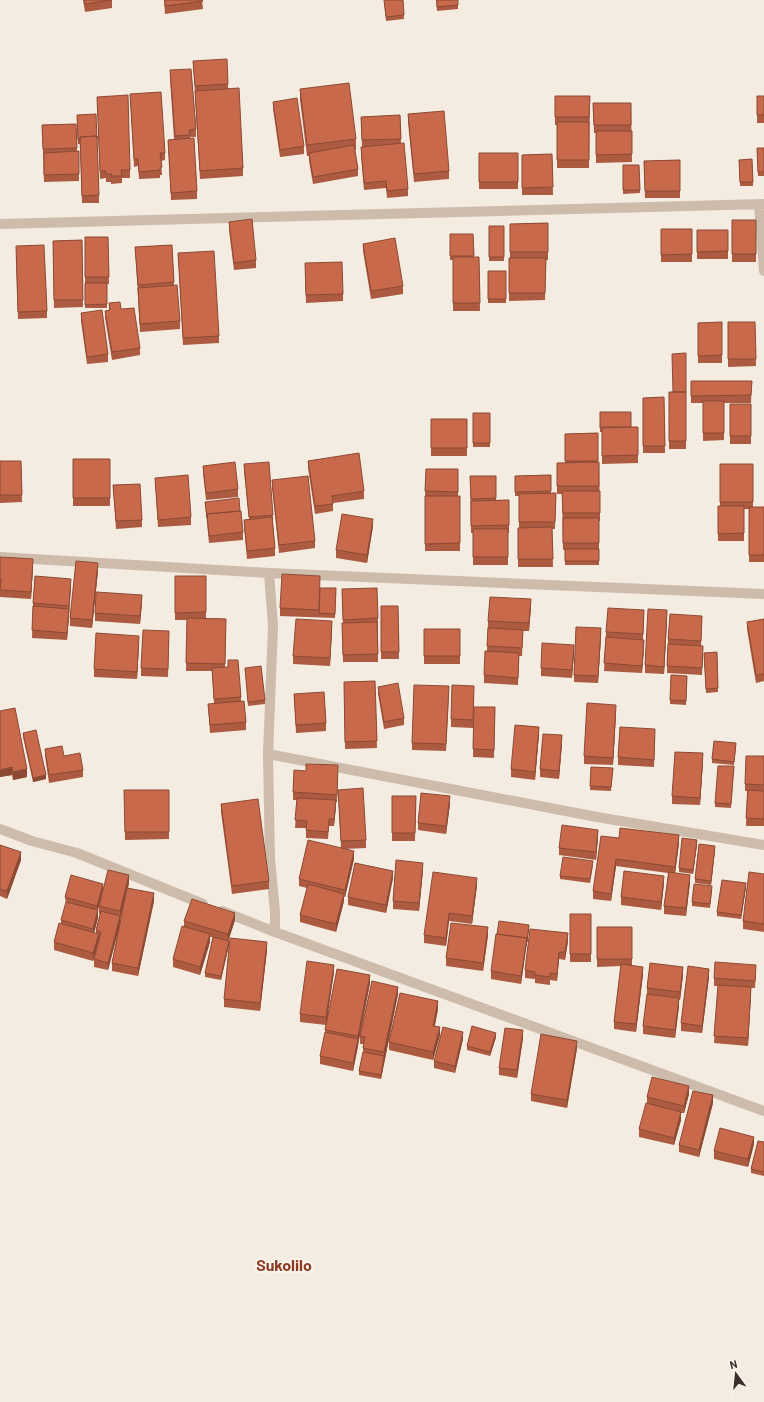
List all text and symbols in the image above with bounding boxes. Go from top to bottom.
district label: Sukolilo [256,1255,312,1274]
north arrow [716,1354,756,1394]
text: N [728,1357,739,1371]

